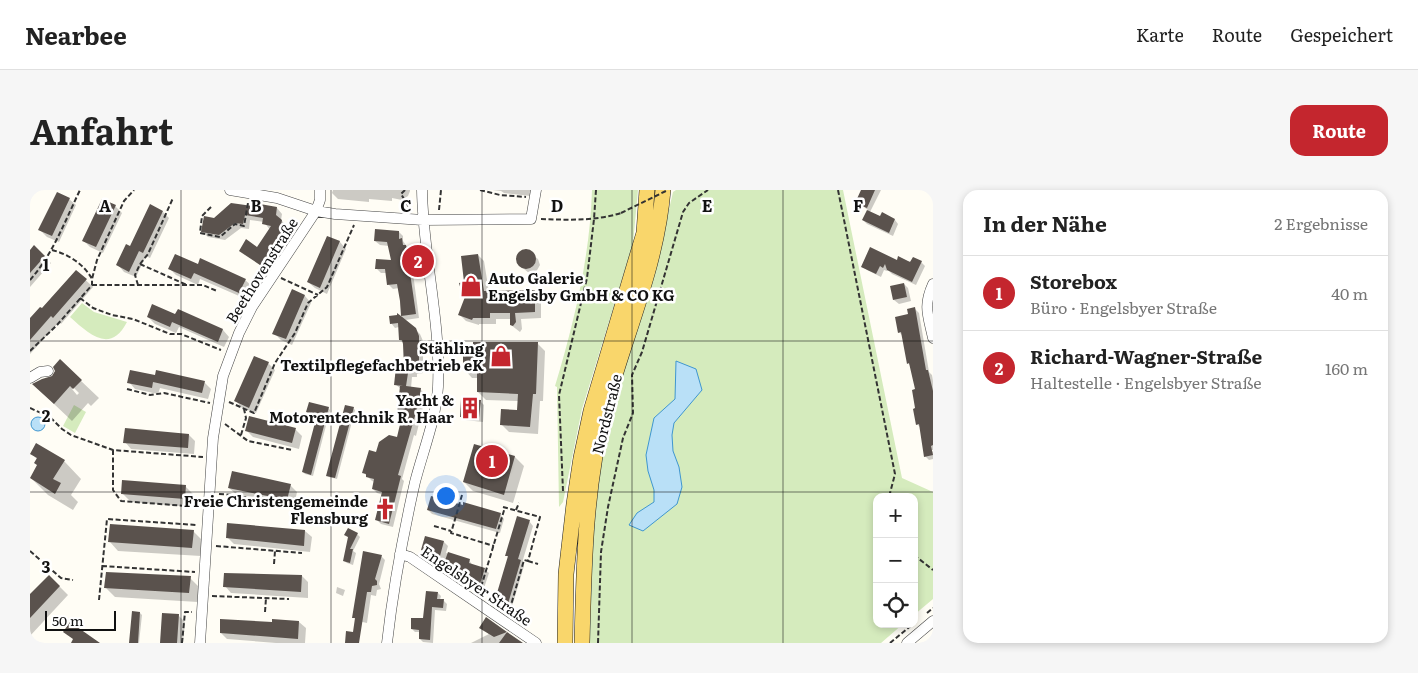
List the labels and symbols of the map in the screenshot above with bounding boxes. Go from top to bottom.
text: A [99,193,111,217]
text: B [250,193,262,217]
text: C [400,193,412,217]
text: D [551,193,563,217]
text: E [702,193,713,217]
text: F [853,193,863,217]
street label: Beethovenstraße [219,212,303,327]
pin: 2 [402,242,434,280]
text: 1 [43,252,50,276]
place label: Auto Galerie Engelsby GmbH & CO KG [488,266,675,306]
shop icon: Auto Galerie Engelsby GmbH & CO KG [458,273,484,299]
place label: Stähling Textilpflegefachbetrieb eK [280,336,485,376]
shop icon: Stähling Textilpflegefachbetrieb eK [488,343,514,369]
street label: Nordstraße [585,371,627,457]
place label: Yacht & Motorentechnik R. Haar [269,388,454,428]
building icon: Yacht & Motorentechnik R. Haar [457,395,483,421]
text: 2 [42,403,51,427]
pin: 1 [476,442,508,480]
your location [433,483,459,509]
place label: Freie Christengemeinde Flensburg [184,489,369,529]
church icon: Freie Christengemeinde Flensburg [372,496,398,522]
street label: Engelsbyer Straße [417,539,537,631]
text: 3 [42,554,51,578]
scale bar [45,608,116,631]

